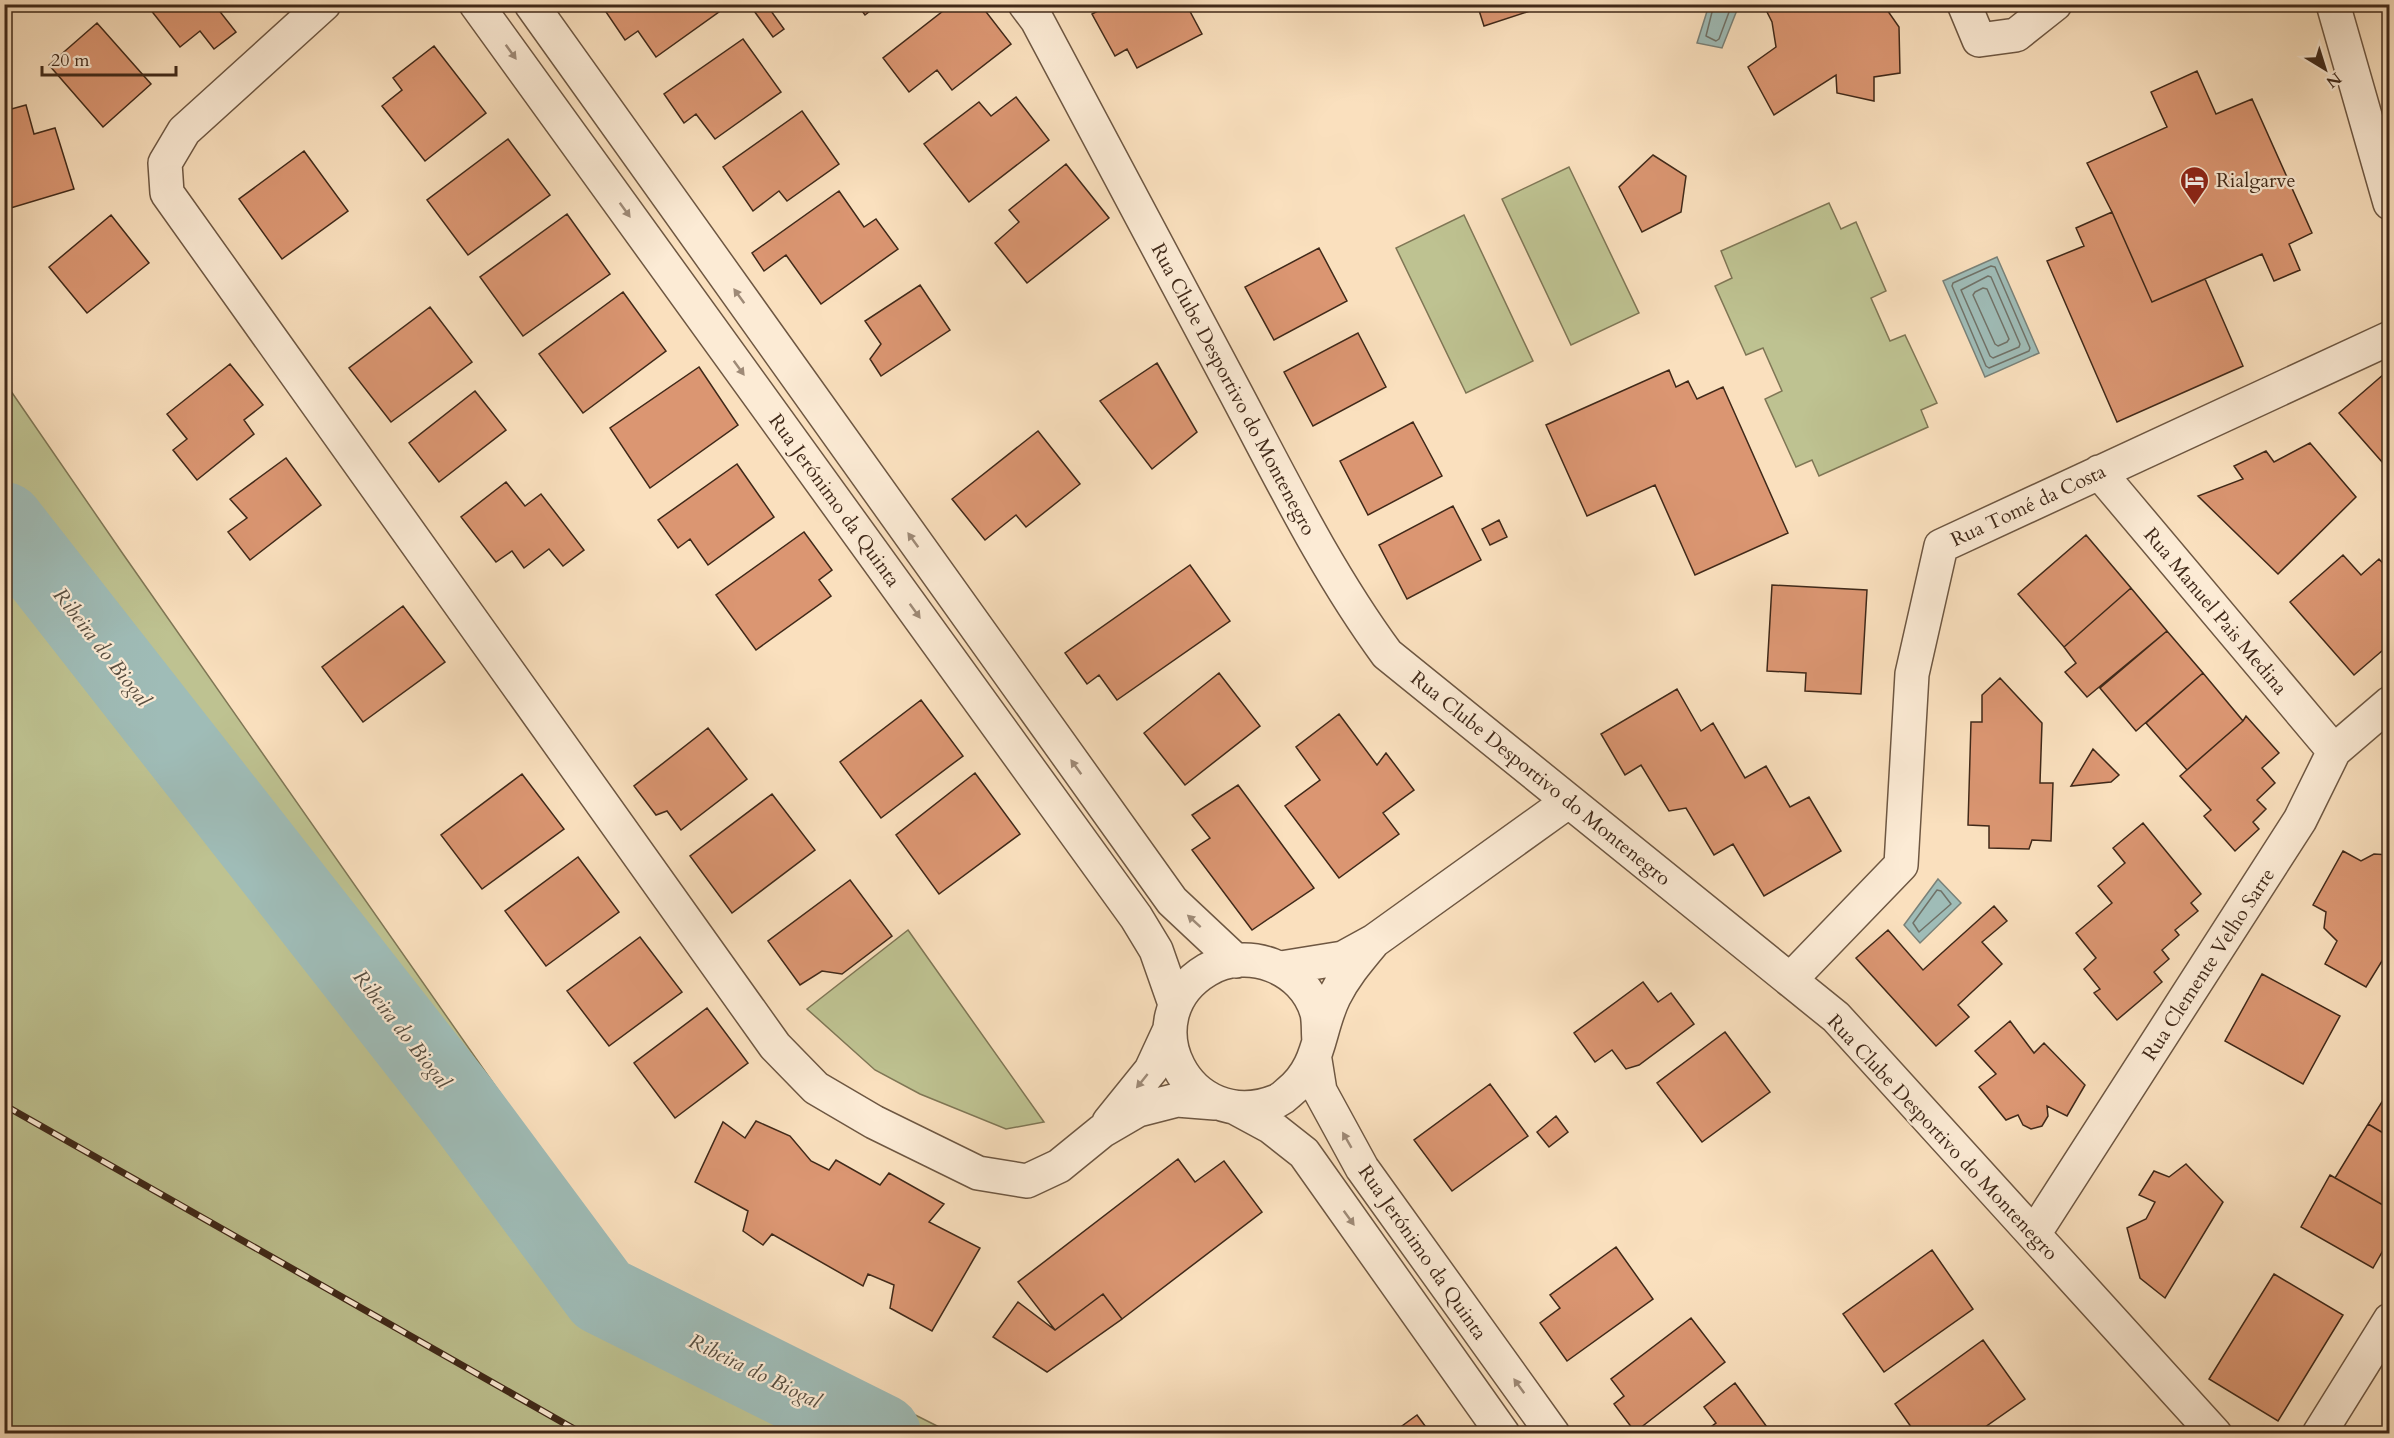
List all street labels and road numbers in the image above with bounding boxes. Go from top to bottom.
street label: Rua Clube Desportivo do Montenegro [1145,238,1322,540]
street label: Rua Jerónimo da Quinta [763,408,907,593]
street label: Rua Tomé da Costa [1946,458,2110,553]
street label: Rua Manuel Pais Medina [2138,522,2294,701]
street label: Rua Clube Desportivo do Montenegro [1405,665,1677,892]
street label: Rua Clemente Velho Sarre [2136,863,2281,1066]
street label: Rua Clube Desportivo do Montenegro [1821,1008,2064,1266]
street label: Rua Jerónimo da Quinta [1352,1159,1493,1345]

